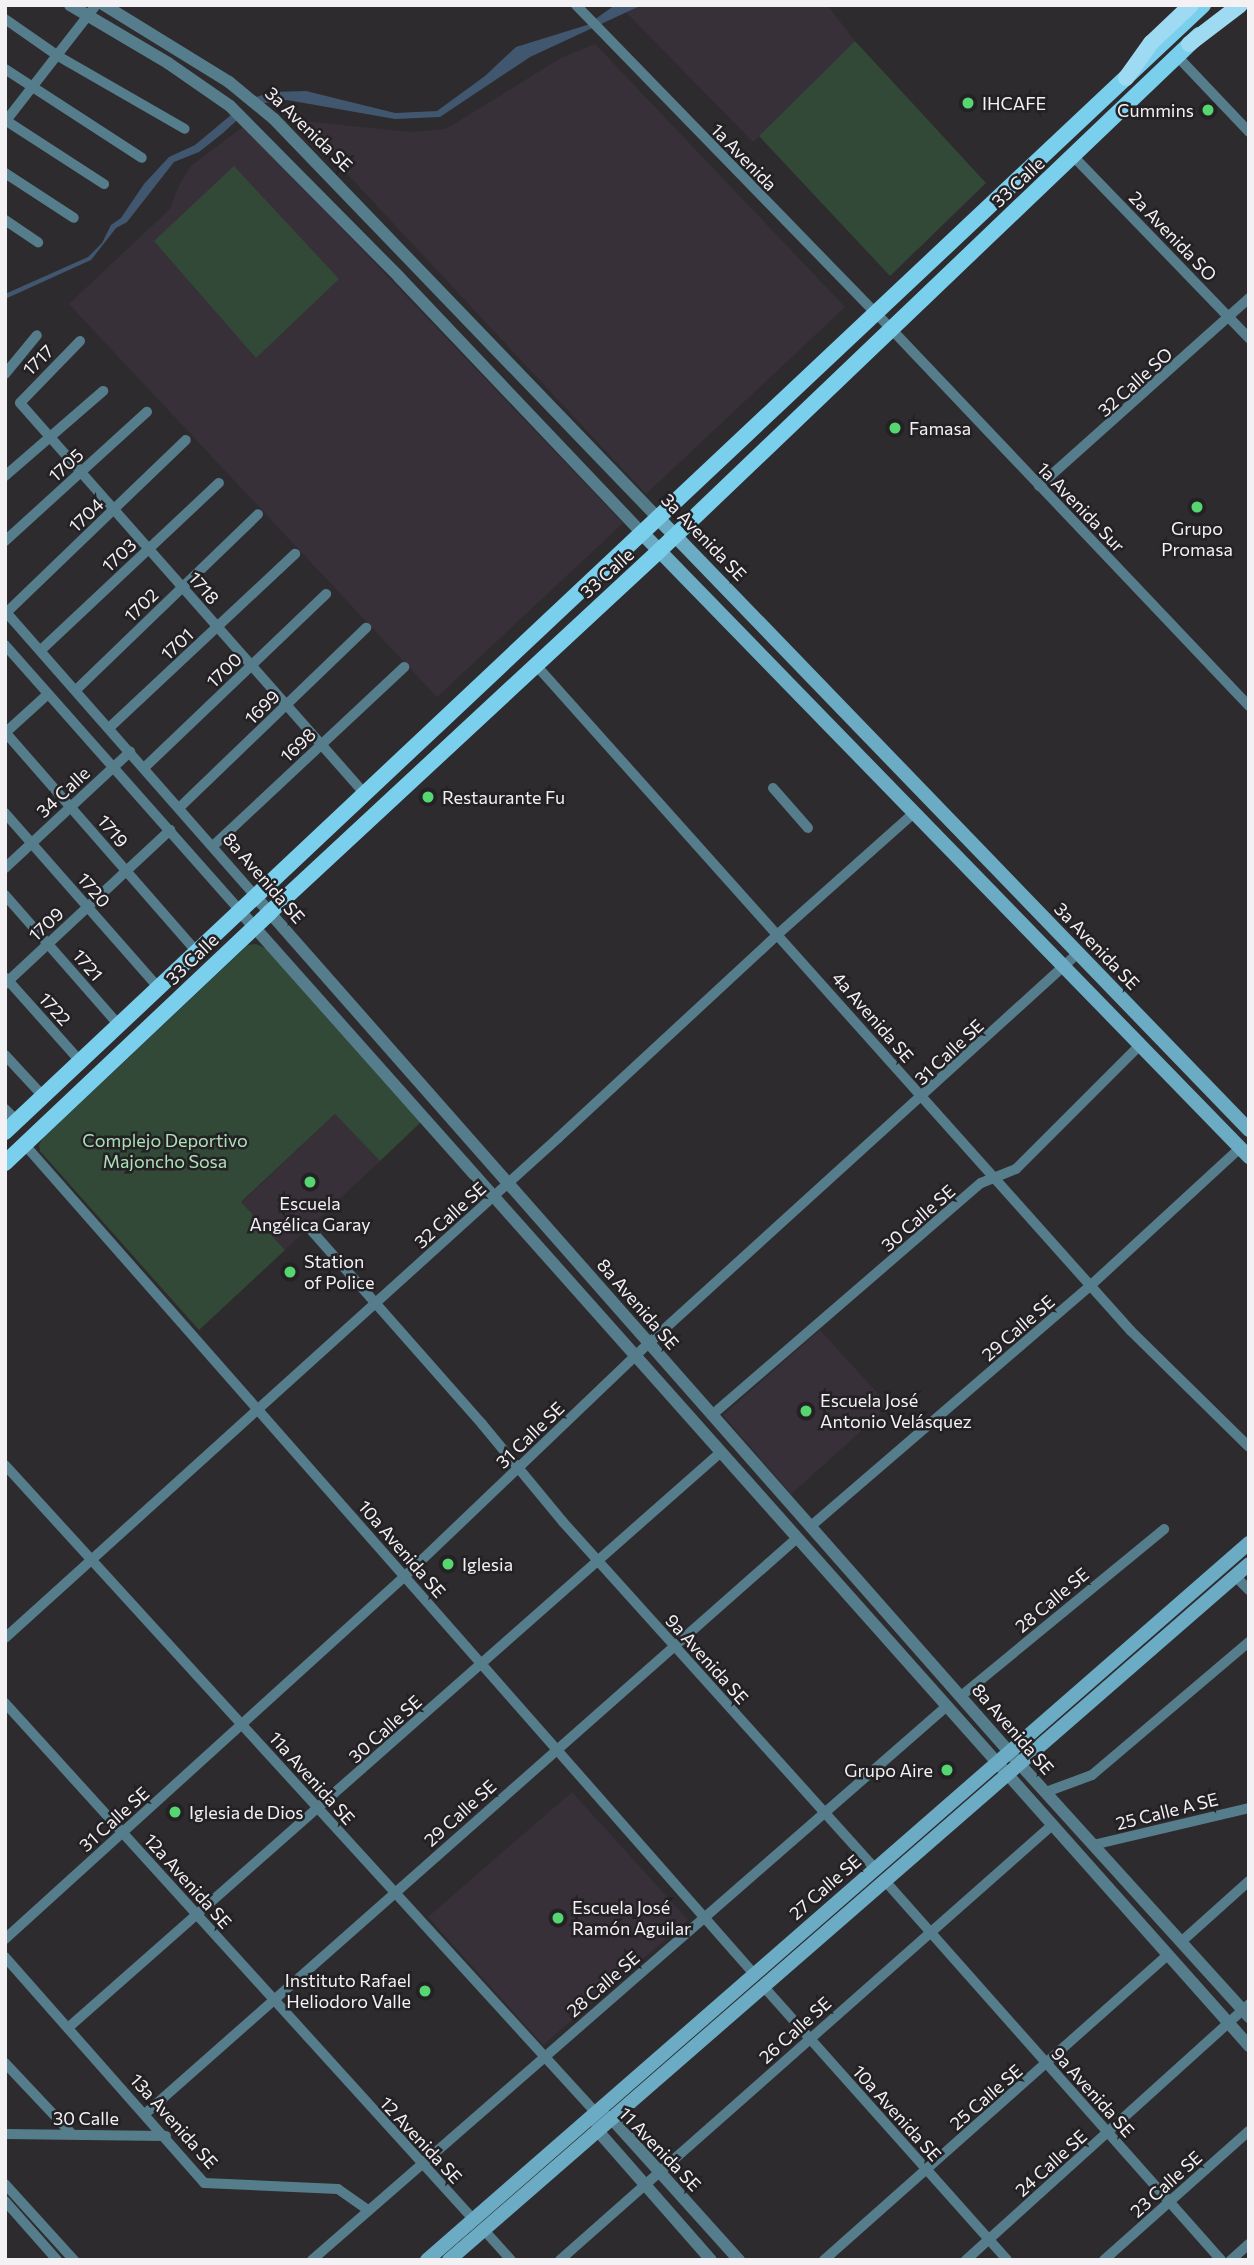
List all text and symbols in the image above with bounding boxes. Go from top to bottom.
street label: 3a Avenida SE [261,82,357,176]
place label: IHCAFE [982,92,1046,114]
marker: IHCAFE [960,95,976,111]
place label: Cummins [1117,99,1194,121]
marker: Cummins [1200,102,1216,118]
street label: 1a Avenida [707,119,781,195]
street label: 33 Calle [987,152,1049,212]
street label: 2a Avenida SO [1125,187,1221,285]
street label: 1717 [18,340,58,380]
street label: 32 Calle SO [1093,343,1177,421]
place label: Famasa [909,417,971,439]
marker: Famasa [887,420,903,436]
street label: 1705 [44,444,88,486]
street label: 1a Avenida Sur [1033,458,1129,556]
street label: 3a Avenida SE [657,489,751,585]
street label: 1704 [64,493,108,537]
marker: Grupo Promasa [1189,499,1205,515]
place label: Grupo Promasa [1161,518,1233,560]
street label: 1703 [97,534,141,576]
street label: 33 Calle [576,543,638,603]
street label: 1718 [184,567,224,609]
street label: 1702 [120,584,162,626]
street label: 1701 [156,624,198,664]
street label: 1700 [202,648,246,692]
street label: 1699 [240,685,284,729]
street label: 1698 [276,723,320,767]
street label: 34 Calle [32,762,94,822]
place label: Restaurante Fu [442,786,565,808]
marker: Restaurante Fu [420,789,436,805]
street label: 1719 [93,810,133,852]
street label: 8a Avenida SE [219,828,309,928]
street label: 1720 [73,868,115,912]
street label: 3a Avenida SE [1050,898,1144,994]
street label: 1709 [24,903,68,945]
street label: 33 Calle [161,929,223,989]
street label: 1721 [68,945,108,985]
street label: 4a Avenida SE [828,967,918,1067]
street label: 1722 [35,988,75,1030]
street label: 31 Calle SE [910,1015,988,1089]
park label: Complejo Deportivo Majoncho Sosa [82,1130,248,1172]
marker: Escuela Angélica Garay [302,1174,318,1190]
street label: 32 Calle SE [410,1177,490,1253]
street label: 30 Calle SE [877,1180,959,1256]
place label: Escuela Angélica Garay [250,1193,370,1236]
place label: Station of Police [304,1251,375,1294]
street label: 8a Avenida SE [593,1254,683,1354]
marker: Station of Police [282,1264,298,1280]
street label: 29 Calle SE [977,1291,1059,1365]
place label: Escuela José Antonio Velásquez [820,1390,972,1432]
street label: 31 Calle SE [491,1397,569,1473]
marker: Escuela José Antonio Velásquez [798,1403,814,1419]
street label: 10a Avenida SE [354,1496,450,1602]
place label: Iglesia [462,1553,513,1575]
marker: Iglesia [440,1556,456,1572]
street label: 28 Calle SE [1011,1563,1093,1637]
street label: 9a Avenida SE [661,1610,753,1708]
street label: 8a Avenida SE [968,1679,1058,1779]
street label: 30 Calle SE [344,1691,426,1767]
street label: 11a Avenida SE [265,1727,359,1829]
place label: Grupo Aire [844,1759,933,1781]
marker: Grupo Aire [939,1762,955,1778]
street label: 29 Calle SE [420,1775,500,1851]
street label: 31 Calle SE [75,1782,153,1856]
street label: 25 Calle A SE [1114,1788,1220,1834]
place label: Iglesia de Dios [189,1801,304,1823]
marker: Iglesia de Dios [167,1804,183,1820]
street label: 12a Avenida SE [140,1829,236,1933]
street label: 27 Calle SE [785,1850,865,1924]
place label: Escuela José Ramón Aguilar [572,1897,691,1940]
marker: Escuela José Ramón Aguilar [550,1910,566,1926]
street label: 28 Calle SE [562,1947,644,2021]
place label: Instituto Rafael Heliodoro Valle [285,1970,411,2012]
marker: Instituto Rafael Heliodoro Valle [417,1983,433,1999]
street label: 26 Calle SE [755,1992,835,2068]
street label: 9a Avenida SE [1047,2043,1139,2141]
street label: 10a Avenida SE [848,2060,946,2166]
street label: 25 Calle SE [945,2060,1027,2134]
street label: 13a Avenida SE [126,2069,222,2173]
street label: 12 Avenida SE [375,2092,467,2188]
street label: 11 Avenida SE [615,2103,705,2195]
street label: 30 Calle [53,2107,119,2129]
street label: 24 Calle SE [1011,2125,1091,2201]
street label: 23 Calle SE [1126,2146,1206,2222]

